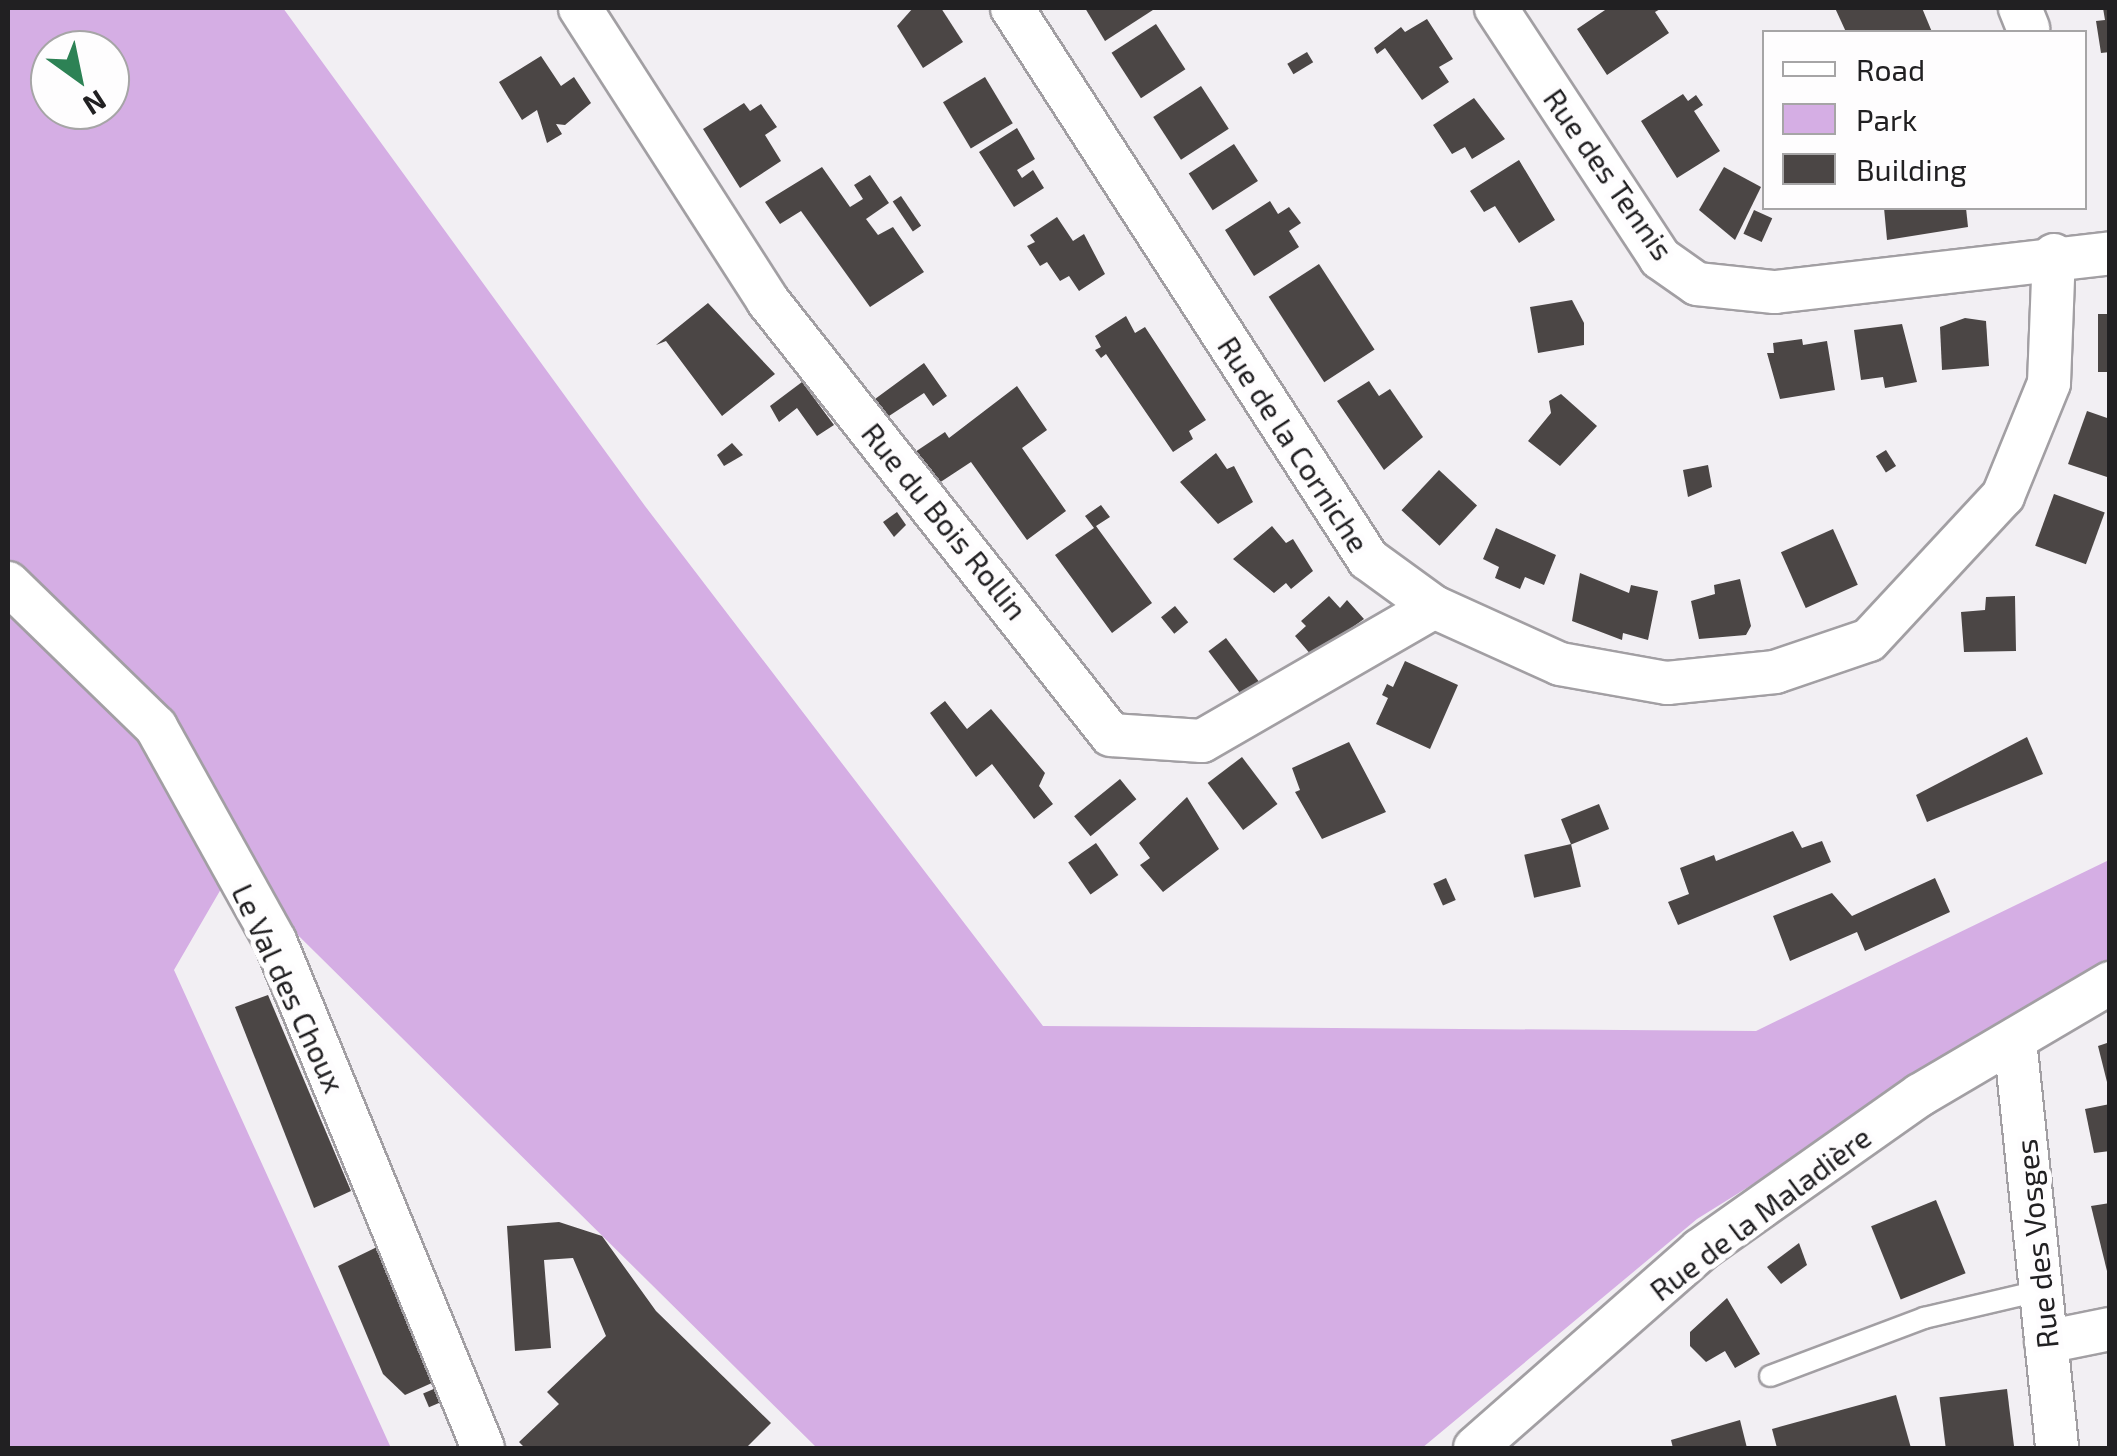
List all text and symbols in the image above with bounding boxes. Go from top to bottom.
north arrow [30,30,130,130]
legend [1762,30,2087,210]
text: Road [1856,51,1925,87]
street label: Rue des Tennis [1536,81,1682,267]
text: N [78,84,113,123]
text: Park [1856,101,1917,137]
text: Building [1856,151,1967,187]
street label: Rue de la Corniche [1211,329,1377,559]
street label: Rue du Bois Rollin [855,415,1035,627]
street label: Le Val des Choux [225,877,353,1099]
street label: Rue de la Maladière [1642,1118,1878,1308]
street label: Rue des Vosges [2007,1137,2065,1351]

